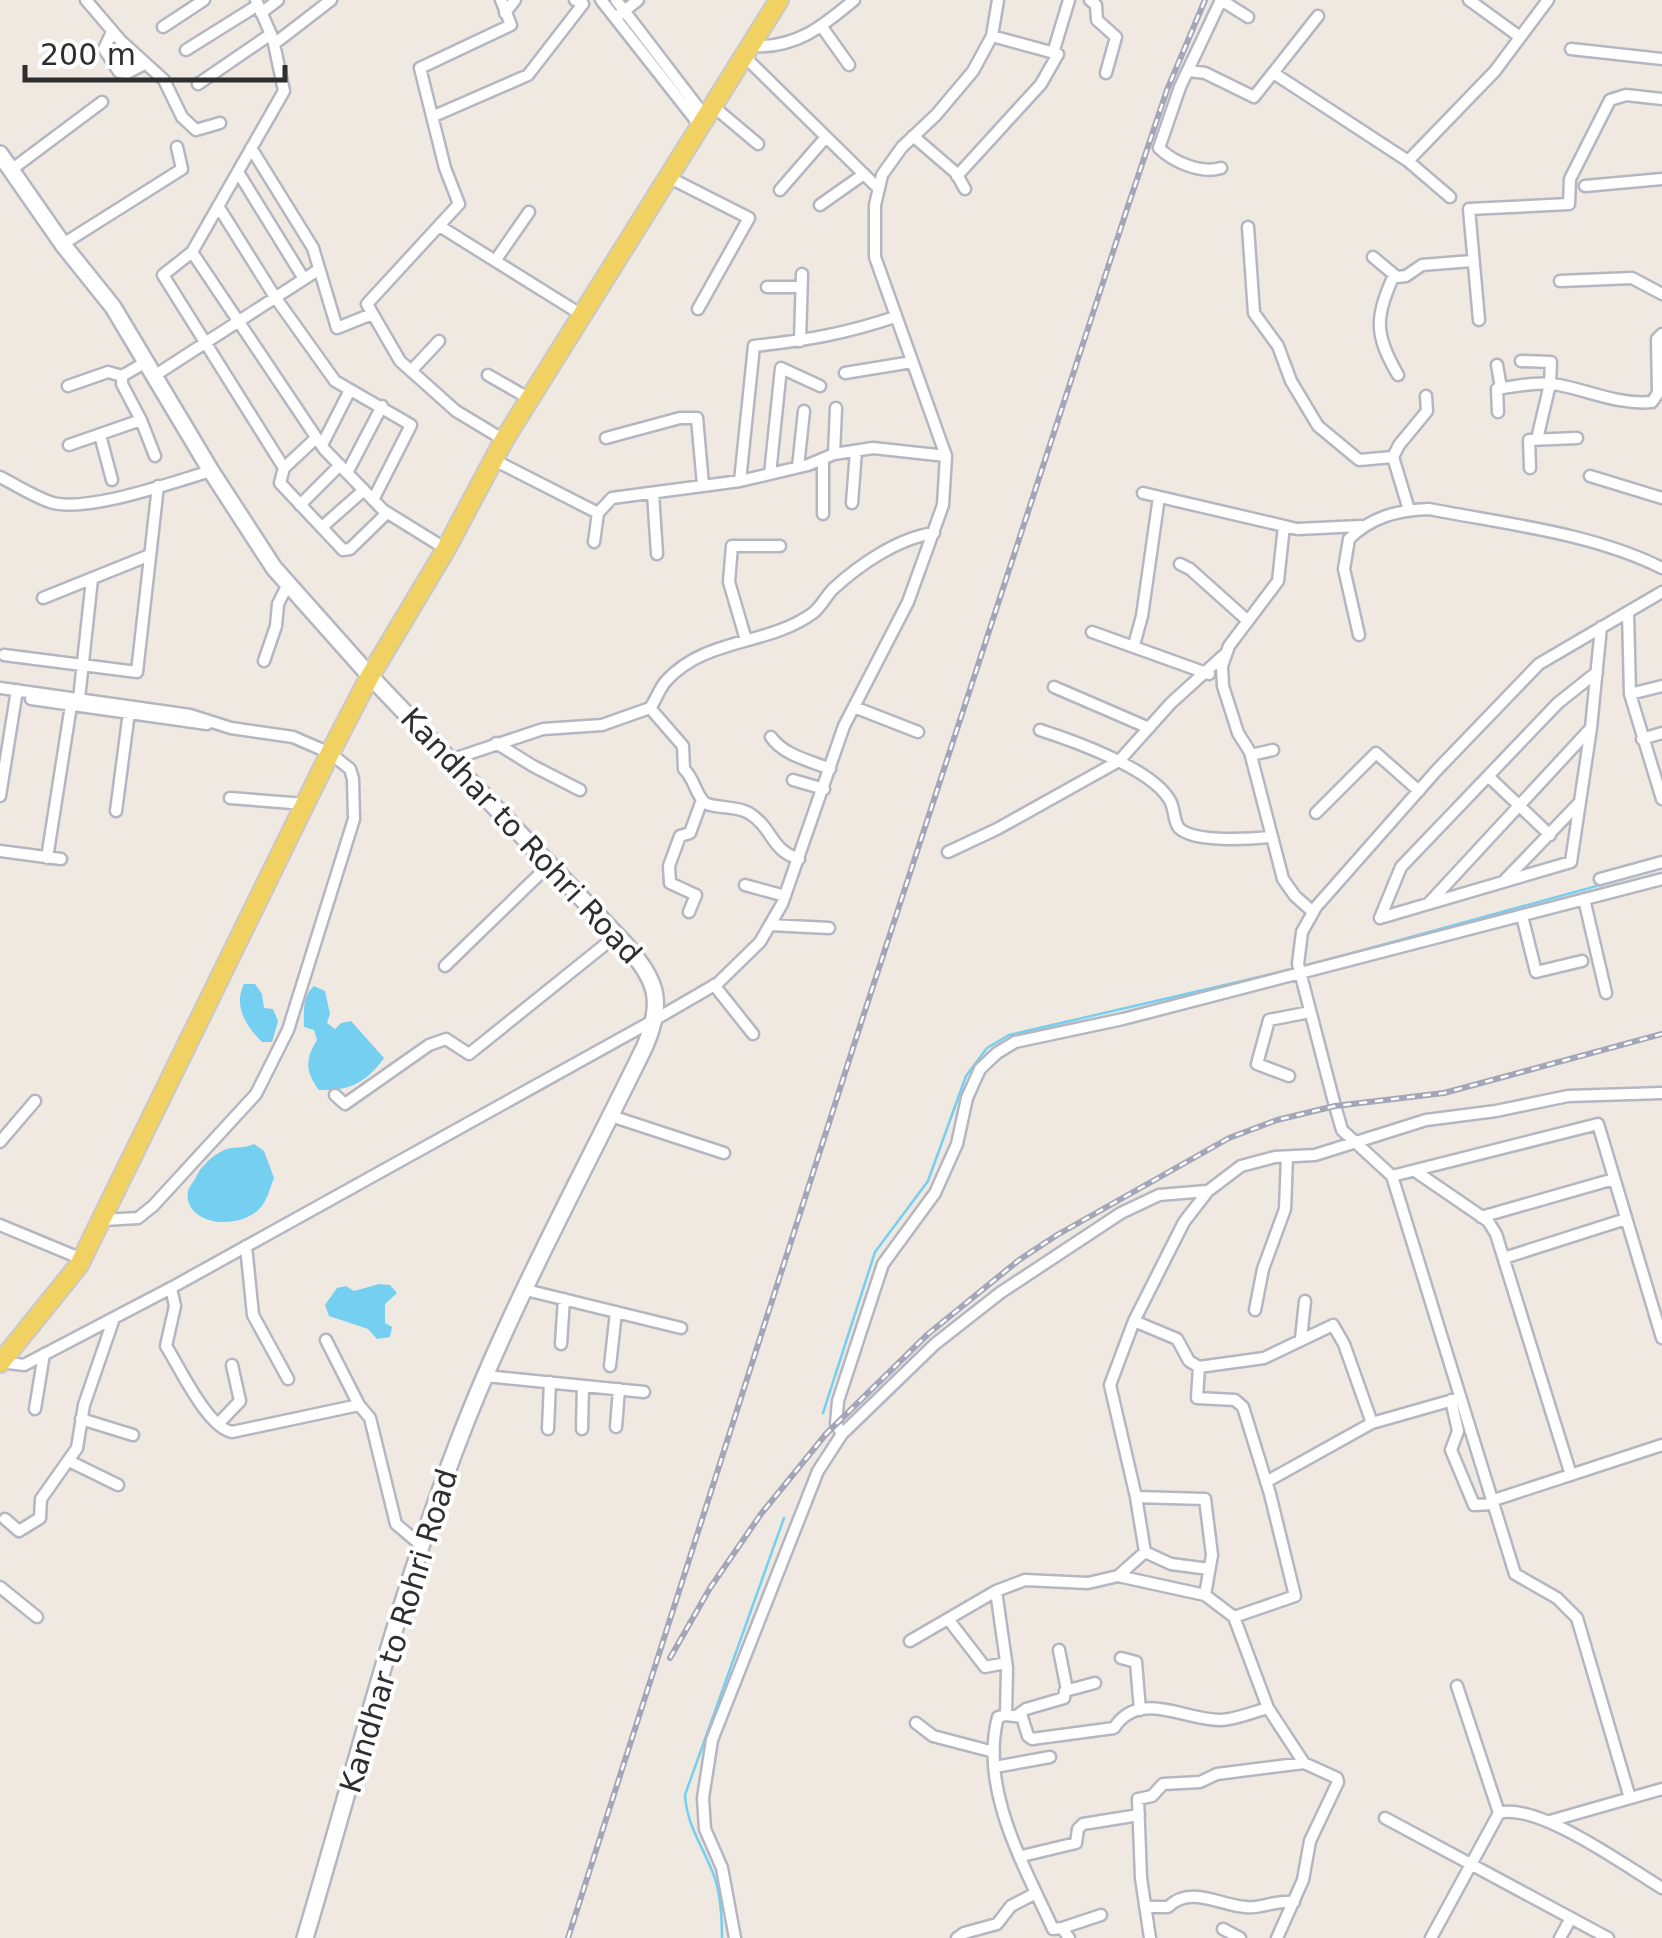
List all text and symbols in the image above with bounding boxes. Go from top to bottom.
scale bar [25,20,285,82]
text: 200 m [40,37,136,72]
street label: Kandhar to Rohri Road [394,701,649,971]
street label: Kandhar to Rohri Road [333,1465,465,1797]

